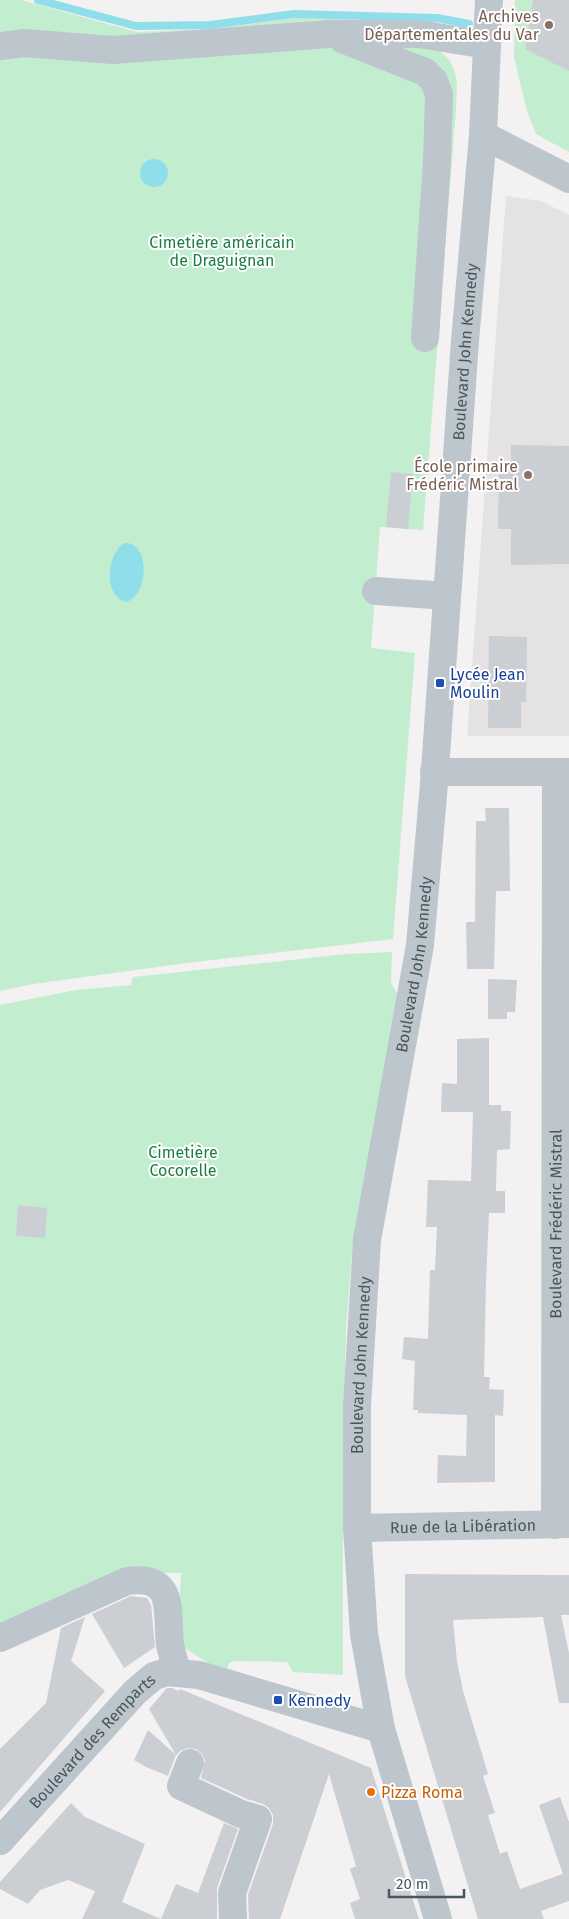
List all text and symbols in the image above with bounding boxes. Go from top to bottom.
place label: Archives Départementales du Var [364,7,540,44]
marker: Archives Départementales du Var [543,19,555,31]
park label: Cimetière américain de Draguignan [149,233,295,270]
street label: Boulevard John Kennedy [449,262,482,441]
place label: École primaire Frédéric Mistral [406,456,518,494]
marker: École primaire Frédéric Mistral [522,469,534,481]
place label: Lycée Jean Moulin [450,665,525,702]
marker: Lycée Jean Moulin [434,677,446,689]
street label: Boulevard John Kennedy [392,876,436,1054]
street label: Boulevard Frédéric Mistral [546,1129,566,1319]
park label: Cimetière Cocorelle [148,1143,218,1180]
street label: Boulevard John Kennedy [348,1276,375,1454]
street label: Rue de la Libération [390,1516,536,1537]
street label: Boulevard des Remparts [25,1670,159,1813]
place label: Kennedy [288,1691,351,1710]
marker: Kennedy [272,1694,284,1706]
place label: Pizza Roma [381,1783,463,1802]
marker: Pizza Roma [365,1786,377,1798]
scale bar [389,1866,464,1898]
text: 20 m [396,1875,429,1893]

